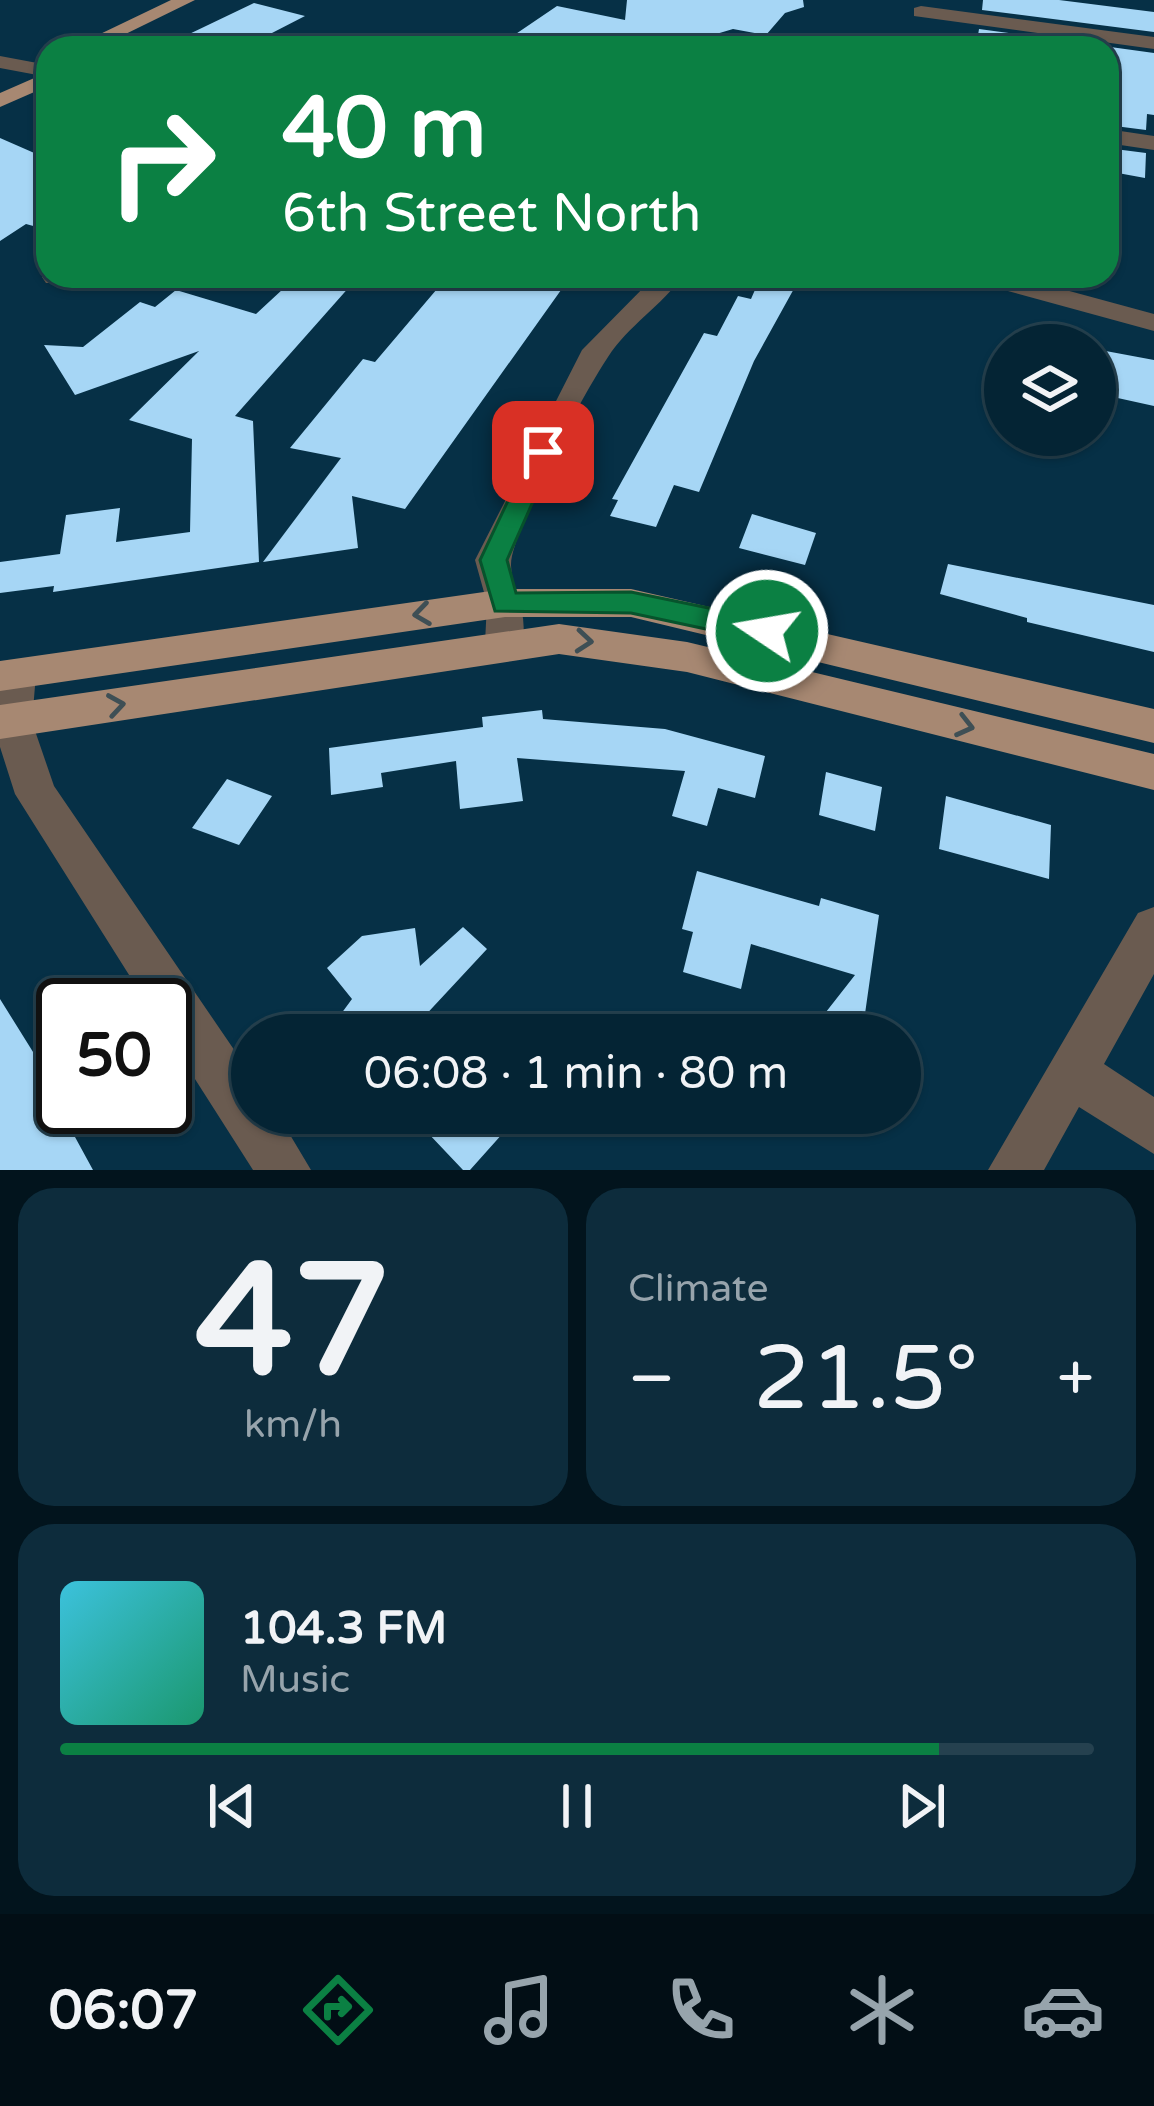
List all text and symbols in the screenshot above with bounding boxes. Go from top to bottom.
text: 40 m [282,79,486,180]
icon: right [84,84,240,240]
text: 6th Street North [282,181,701,246]
map controls [984,324,1116,456]
button: layers [984,324,1116,456]
pin [492,401,594,503]
icon: arrive [510,419,576,485]
position arrow [704,568,830,694]
one-way arrow [412,601,432,627]
one-way arrow [575,628,594,653]
one-way arrow [105,694,125,719]
one-way arrow [954,712,974,737]
speed limit sign: 50 [36,978,192,1134]
text: 06:08 · 1 min · 80 m [364,1047,788,1101]
text: 47 [195,1229,391,1417]
text: Climate [628,1265,768,1312]
text: 21.5° [753,1325,979,1434]
text: − [628,1339,675,1419]
text: + [1057,1339,1094,1419]
text: km/h [244,1401,342,1448]
text: 104.3 FM [240,1602,447,1656]
text: Music [240,1656,350,1703]
icon: previous [199,1773,265,1839]
icon: pause [544,1773,610,1839]
icon: next [889,1773,955,1839]
icon: directions [296,1968,380,2052]
icon: music [477,1968,561,2052]
icon: phone [659,1968,743,2052]
icon: climate [840,1968,924,2052]
icon: car [1021,1968,1105,2052]
text: 06:07 [49,1978,198,2043]

